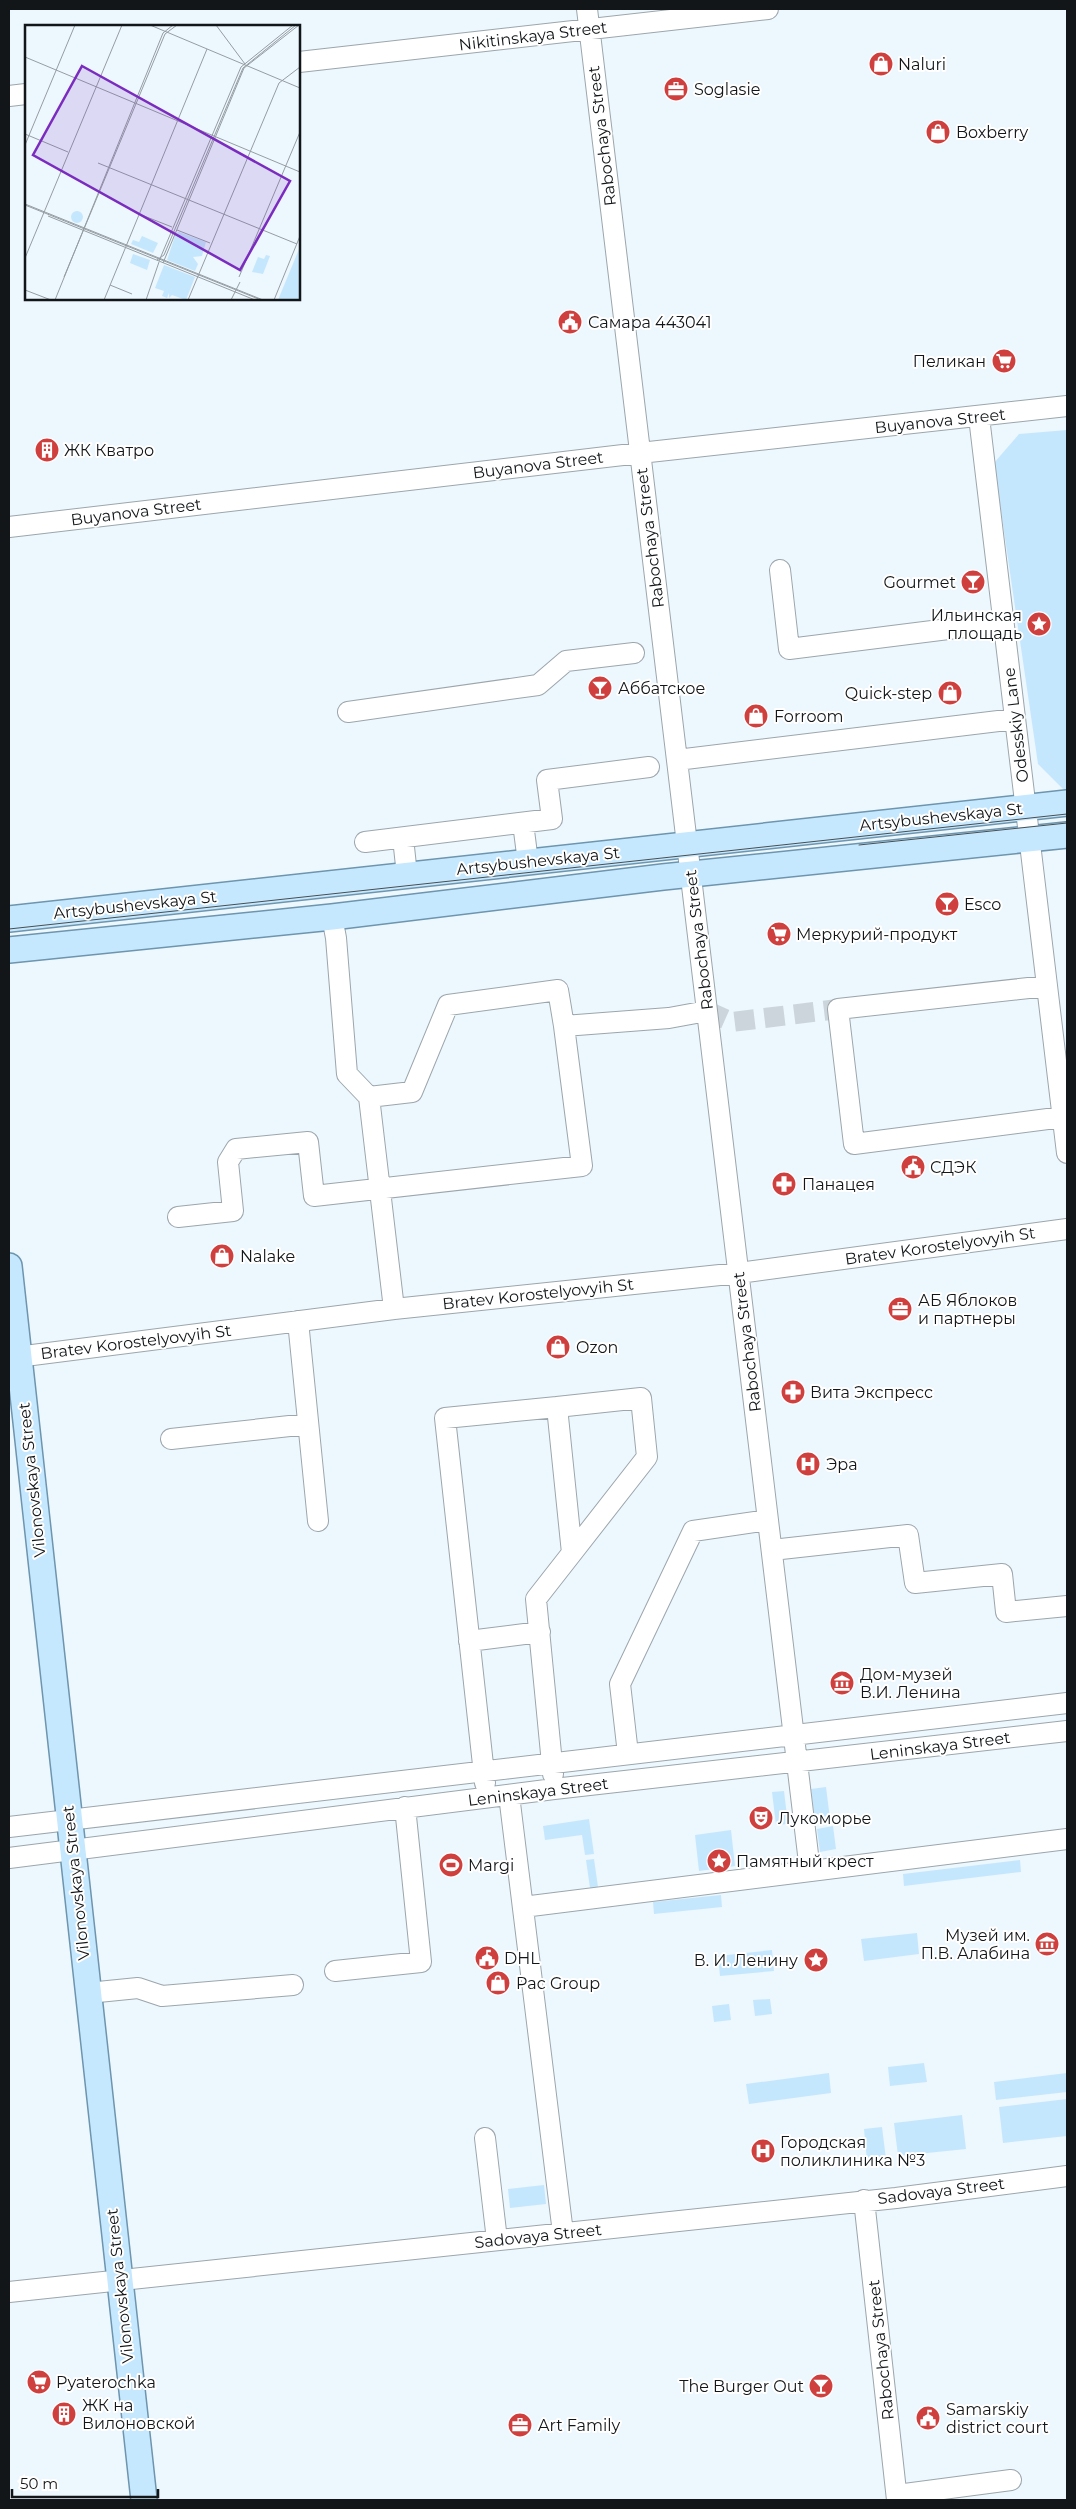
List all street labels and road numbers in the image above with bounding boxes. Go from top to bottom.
street label: Nikitinskaya Street [458,17,609,55]
street label: Rabochaya Street [584,64,620,207]
street label: Buyanova Street [874,405,1007,437]
street label: Buyanova Street [472,447,605,482]
street label: Rabochaya Street [632,466,668,609]
street label: Buyanova Street [70,494,203,529]
street label: Odesskiy Lane [1000,666,1032,784]
street label: Artsybushevskaya St [858,799,1024,835]
street label: Artsybushevskaya St [455,843,621,879]
street label: Rabochaya Street [681,868,717,1011]
street label: Artsybushevskaya St [52,887,218,923]
street label: Bratev Korostelyovyih St [844,1223,1037,1269]
street label: Rabochaya Street [729,1270,765,1413]
street label: Bratev Korostelyovyih St [441,1274,635,1313]
street label: Bratev Korostelyovyih St [39,1321,233,1363]
street label: Vilonovskaya Street [14,1401,50,1558]
street label: Leninskaya Street [869,1728,1012,1764]
street label: Leninskaya Street [467,1774,610,1810]
street label: Vilonovskaya Street [58,1804,94,1961]
street label: Sadovaya Street [876,2174,1006,2208]
street label: Vilonovskaya Street [102,2207,138,2364]
street label: Sadovaya Street [473,2220,603,2252]
street label: Rabochaya Street [864,2278,898,2421]

